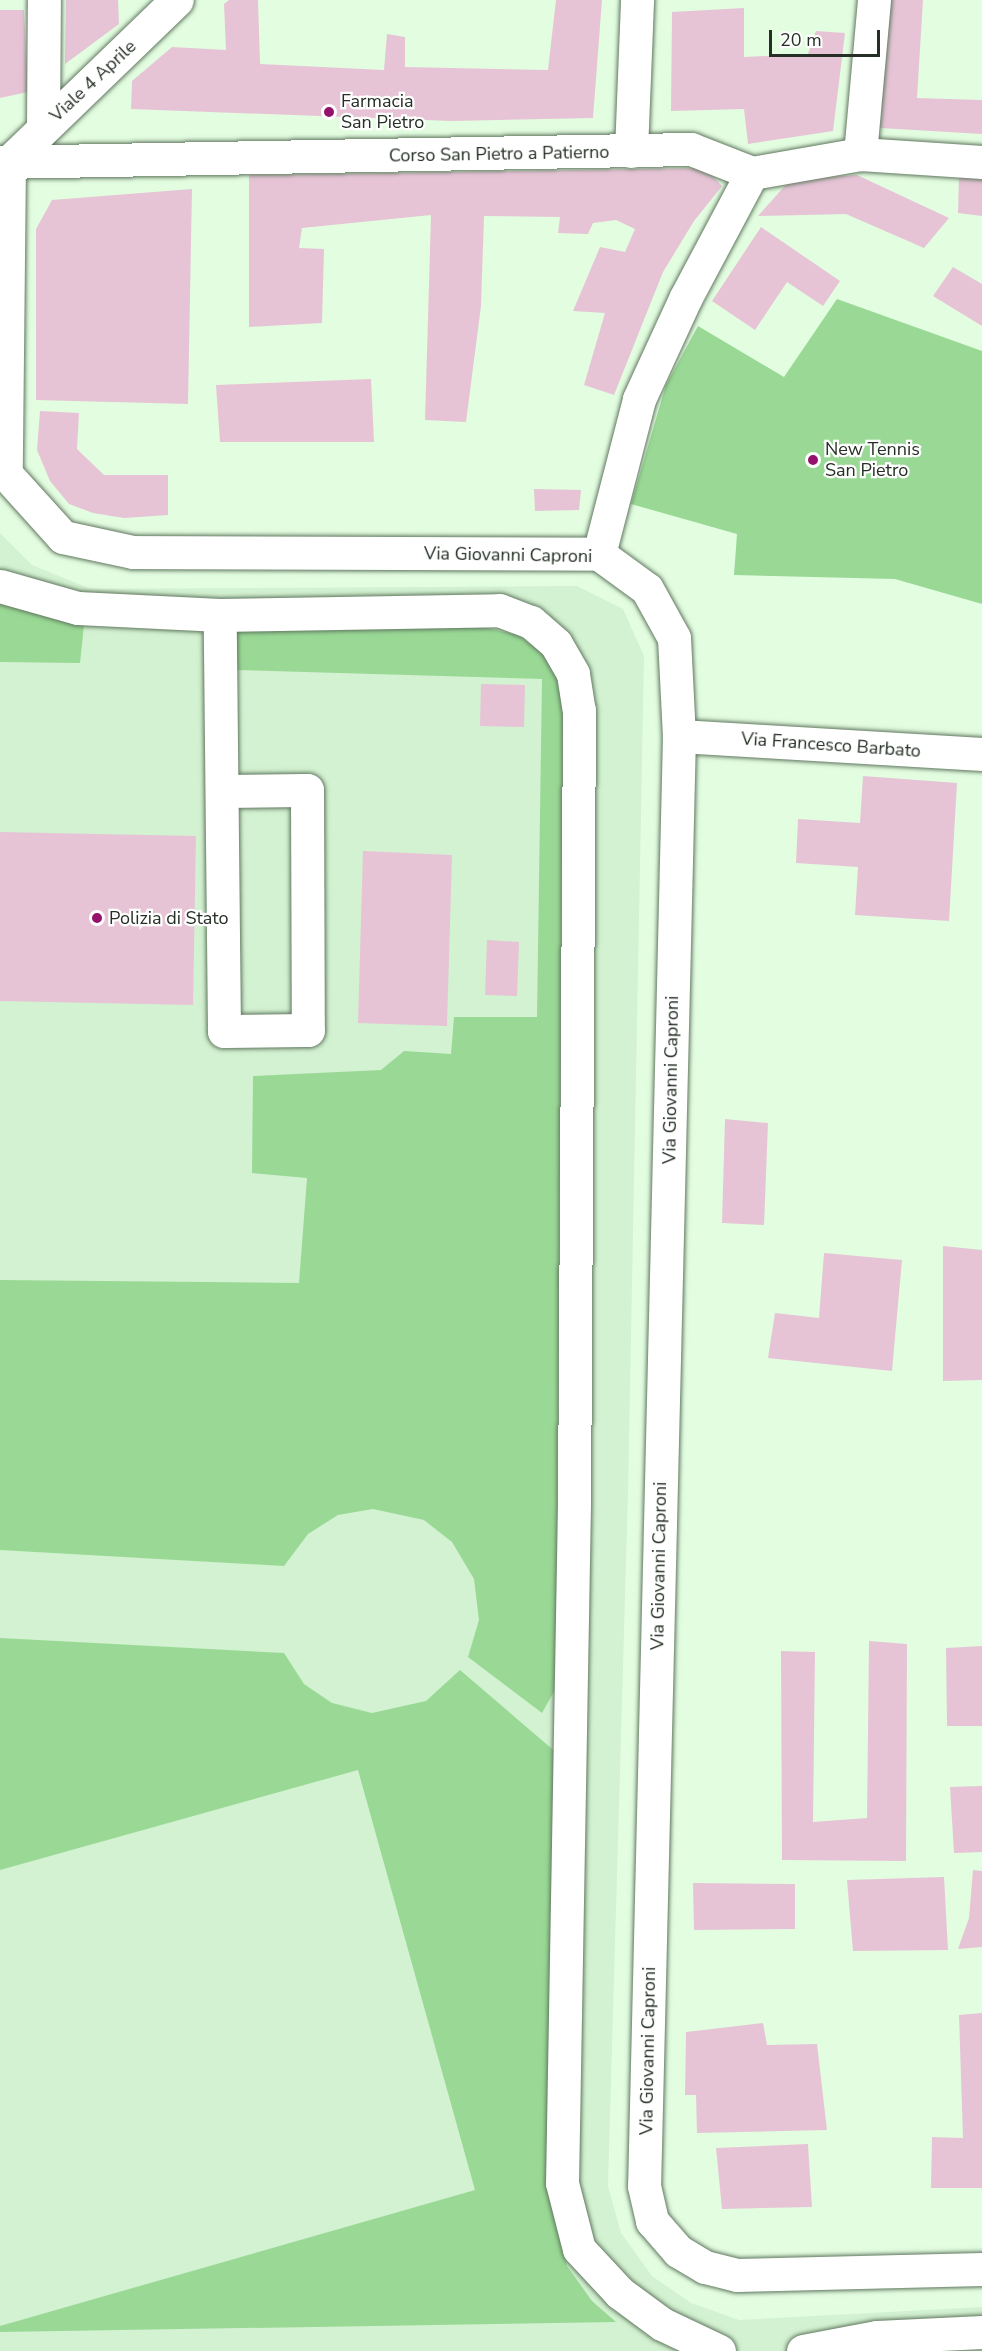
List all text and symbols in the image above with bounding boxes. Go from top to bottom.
scale bar [772,18,883,56]
text: 20 m [780,28,822,52]
street label: Viale 4 Aprile [45,36,141,126]
place label: Farmacia San Pietro [341,91,424,134]
marker: Farmacia San Pietro [322,105,336,119]
street label: Corso San Pietro a Patierno [389,141,609,167]
place label: New Tennis San Pietro [825,439,920,482]
marker: New Tennis San Pietro [806,453,820,467]
street label: Via Giovanni Caproni [424,543,592,567]
street label: Via Francesco Barbato [740,728,922,762]
place label: Polizia di Stato [109,907,229,929]
marker: Polizia di Stato [90,911,104,925]
street label: Via Giovanni Caproni [659,996,683,1164]
street label: Via Giovanni Caproni [647,1482,671,1650]
street label: Via Giovanni Caproni [636,1967,660,2135]

